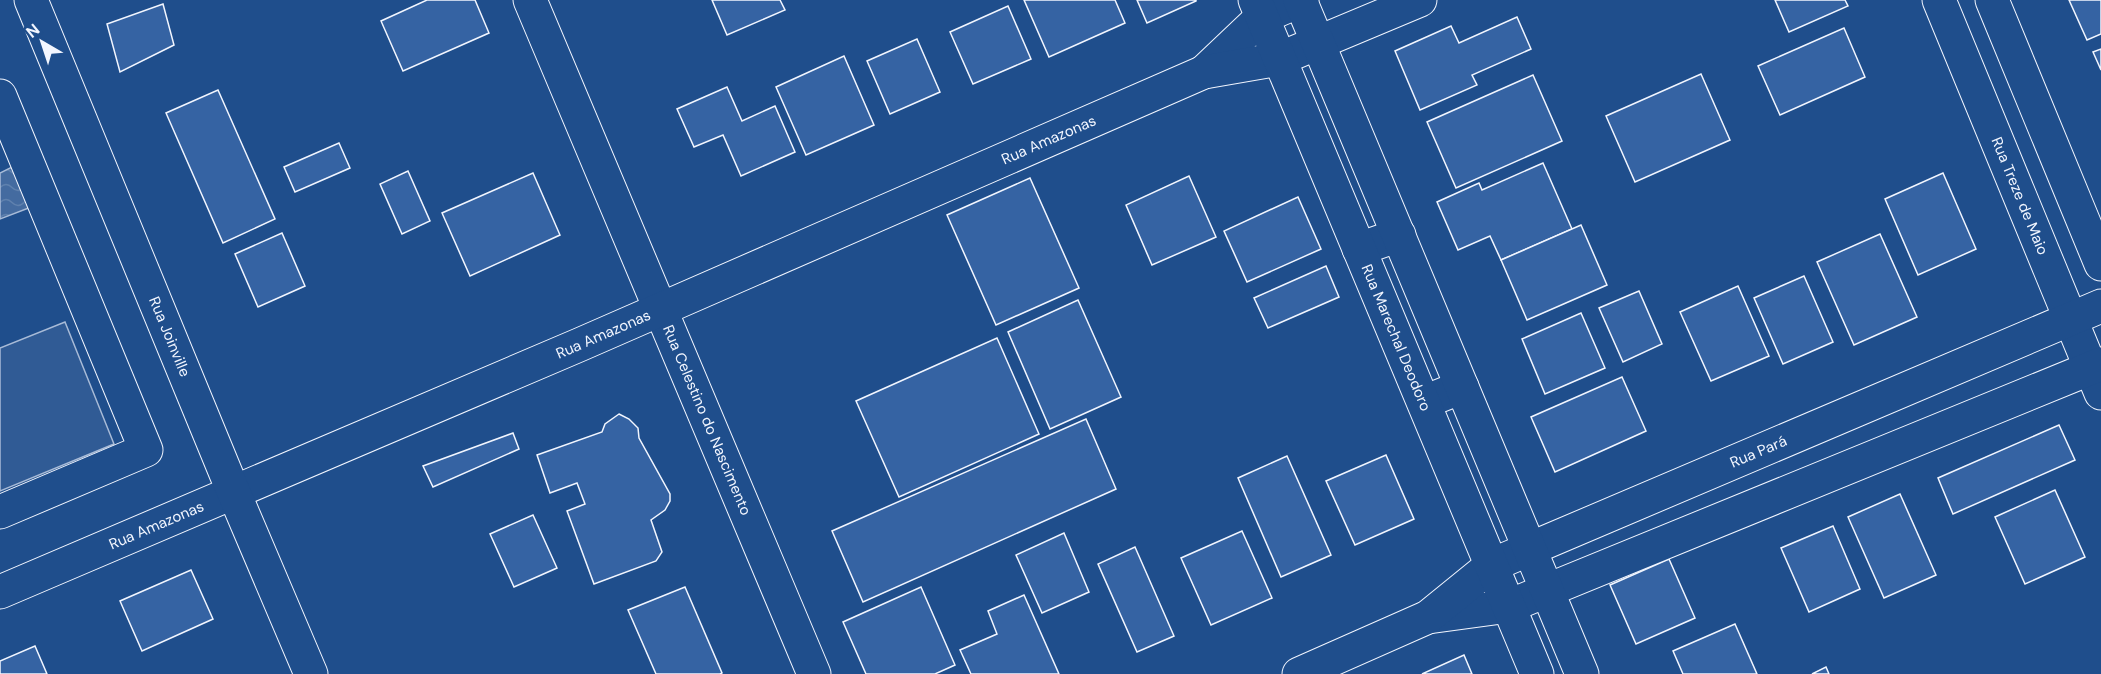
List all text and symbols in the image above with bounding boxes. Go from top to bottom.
north arrow [12,12,72,72]
text: N [22,19,44,43]
street label: Rua Amazonas [998,110,1099,169]
street label: Rua Treze de Maio [1987,134,2053,258]
street label: Rua Marechal Deodoro [1357,261,1436,414]
street label: Rua Joinville [144,293,195,380]
street label: Rua Amazonas [553,305,654,364]
street label: Rua Celestino do Nascimento [658,322,756,519]
street label: Rua Pará [1727,431,1790,473]
street label: Rua Amazonas [106,496,207,554]

